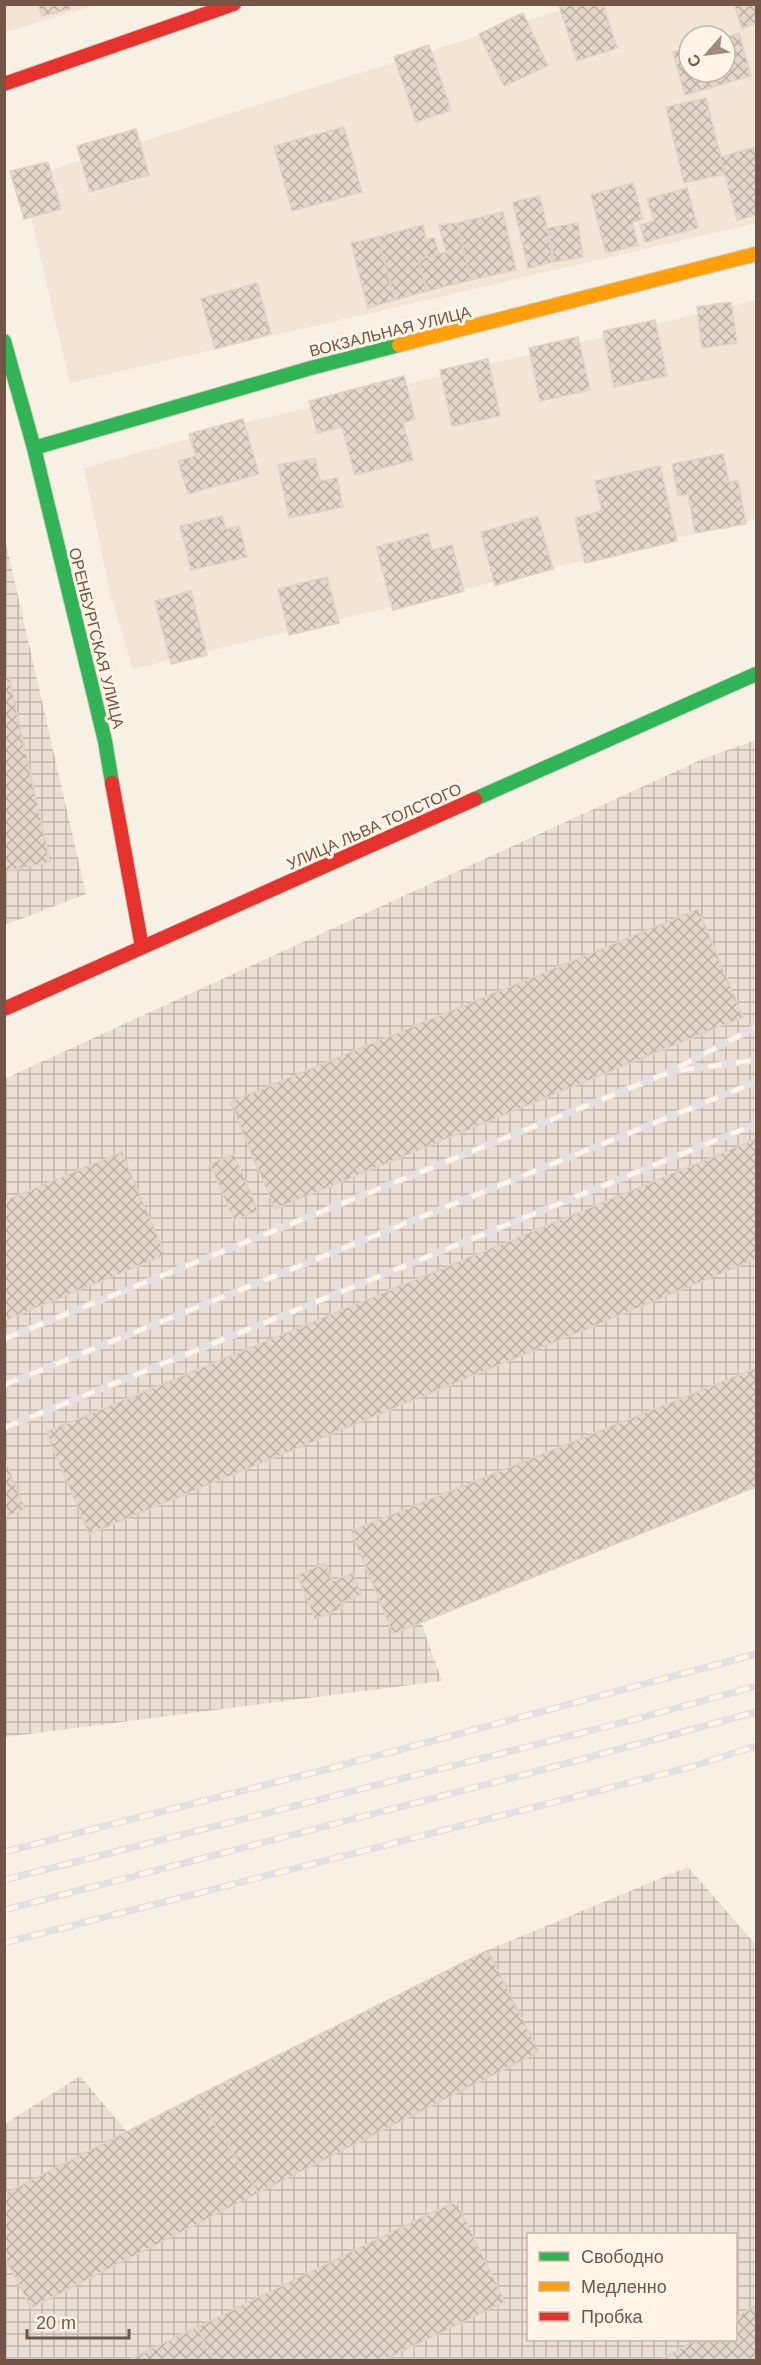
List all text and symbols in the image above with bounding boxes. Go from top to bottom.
north arrow [677,24,737,84]
text: С [684,51,704,70]
street label: ВОКЗАЛЬНАЯ УЛИЦА [308,303,473,360]
street label: ОРЕНБУРГСКАЯ УЛИЦА [66,546,127,731]
street label: УЛИЦА ЛЬВА ТОЛСТОГО [284,780,464,873]
legend [527,2233,737,2341]
text: Свободно [581,2247,664,2267]
text: Медленно [581,2277,667,2297]
scale bar [27,2302,129,2340]
text: Пробка [581,2307,644,2327]
text: 20 m [36,2313,76,2333]

